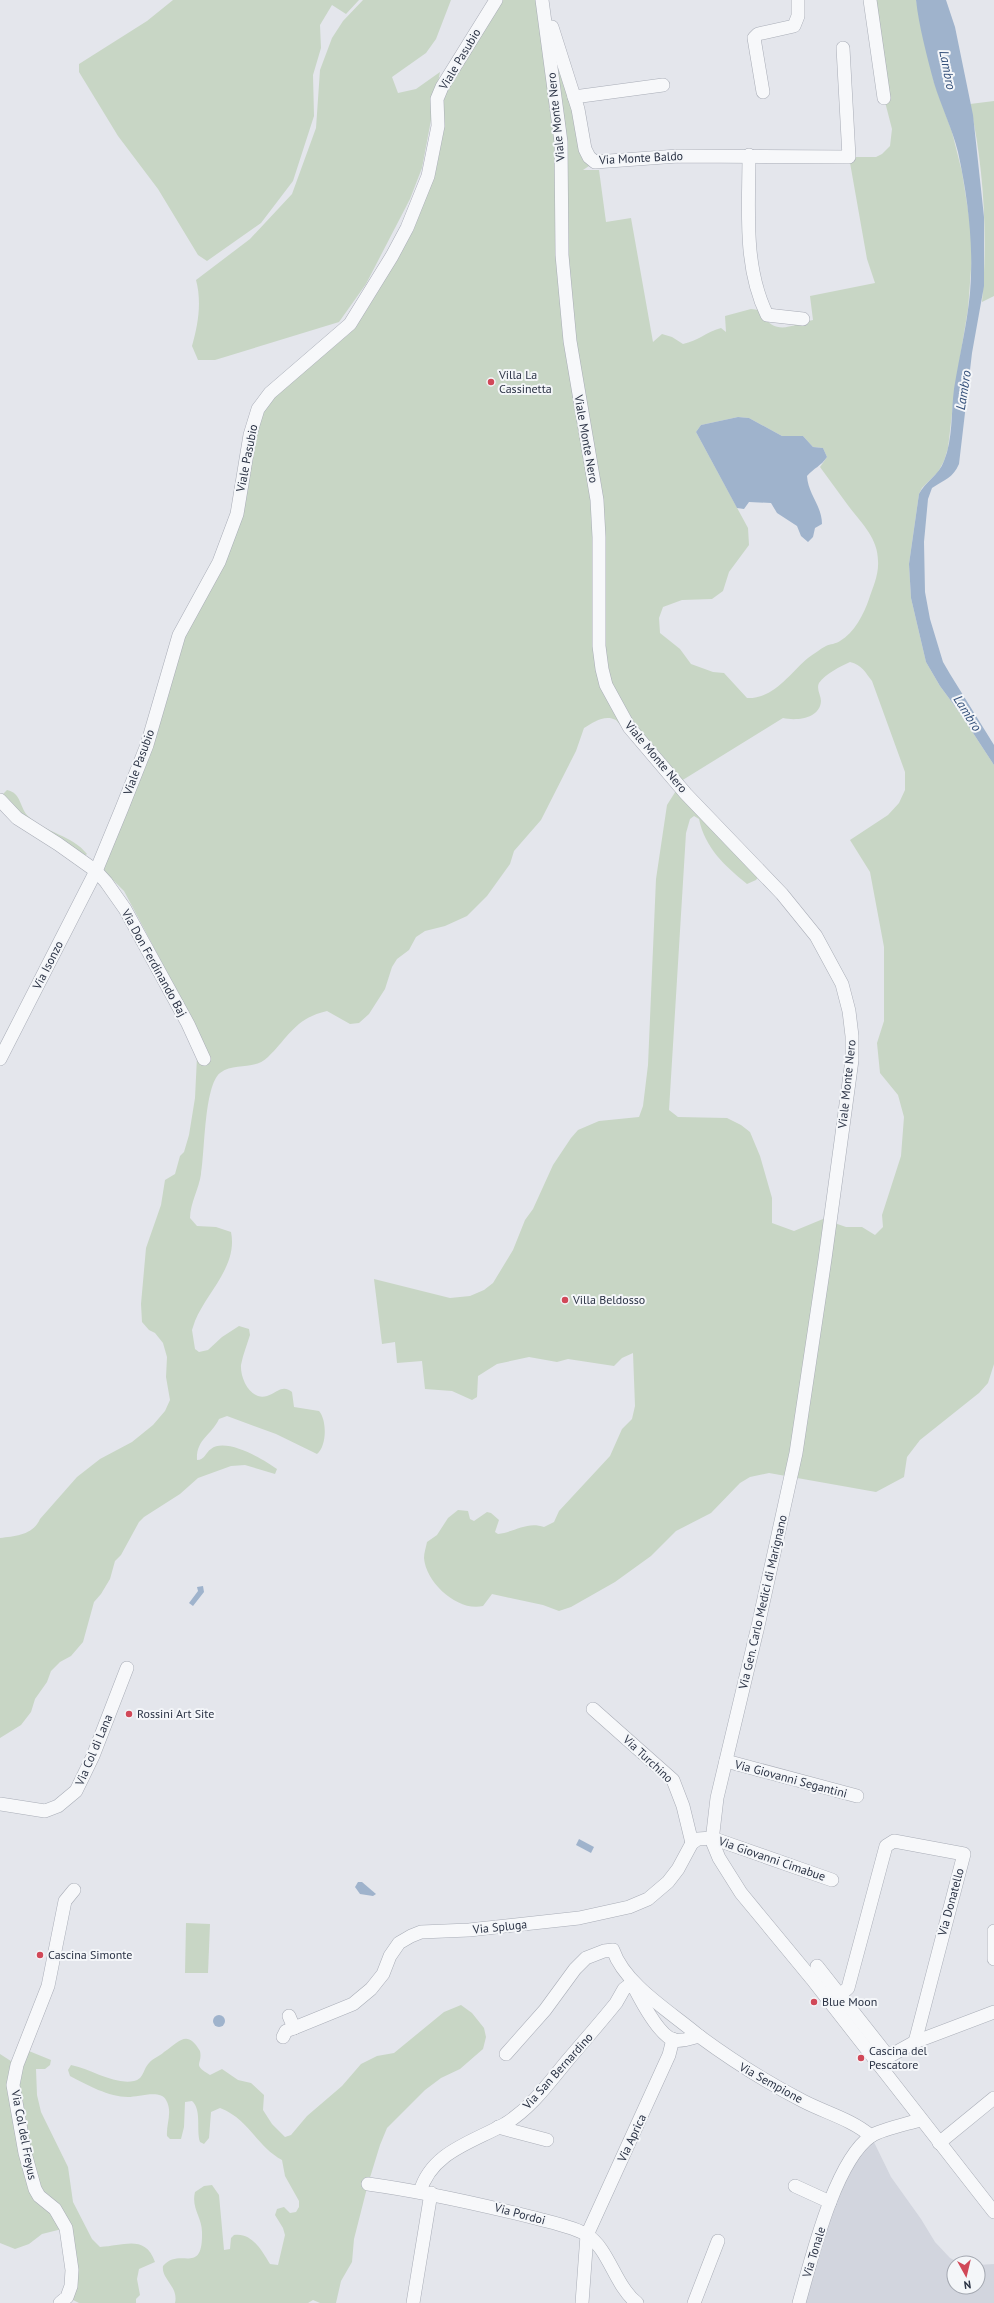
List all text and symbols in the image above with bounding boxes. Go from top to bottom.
street label: Viale Pasubio [435,25,484,93]
water label: Lambro [935,49,960,92]
street label: Viale Monte Nero [543,72,568,163]
street label: Via Monte Baldo [598,148,683,167]
place label: Villa La Cassinetta [498,367,552,396]
water label: Lambro [952,369,975,411]
marker: Villa La Cassinetta [486,377,496,387]
street label: Viale Monte Nero [571,393,602,484]
street label: Viale Pasubio [232,423,260,494]
water label: Lambro [950,692,986,735]
street label: Viale Monte Nero [621,717,691,796]
street label: Viale Pasubio [119,727,157,798]
street label: Via Don Ferdinando Baj [118,905,190,1019]
street label: Via Isonzo [29,938,66,992]
street label: Viale Monte Nero [834,1039,859,1130]
place label: Villa Beldosso [572,1292,645,1307]
marker: Villa Beldosso [560,1295,570,1305]
street label: Via Gen. Carlo Medici di Marignano [735,1513,790,1692]
place label: Rossini Art Site [137,1706,214,1721]
marker: Rossini Art Site [124,1709,134,1719]
street label: Via Col di Lana [71,1712,115,1789]
street label: Via Turchino [619,1731,676,1786]
street label: Via Giovanni Segantini [732,1756,849,1801]
street label: Via Giovanni Cimabue [716,1833,828,1884]
street label: Via Donatello [934,1866,967,1938]
street label: Via Spluga [471,1916,528,1937]
place label: Cascina Simonte [48,1947,132,1962]
marker: Cascina Simonte [35,1950,45,1960]
place label: Blue Moon [822,1994,877,2009]
marker: Blue Moon [809,1997,819,2007]
street label: Via San Bernardino [519,2029,596,2113]
place label: Cascina del Pescatore [869,2043,928,2072]
marker: Cascina del Pescatore [856,2053,866,2063]
street label: Via Sempione [736,2059,806,2106]
street label: Via Col del Freyus [8,2088,41,2181]
street label: Via Aprica [614,2111,649,2165]
street label: Via Pordoi [492,2199,547,2228]
street label: Via Tonale [798,2225,828,2280]
north arrow [946,2255,986,2295]
text: N [963,2277,972,2292]

